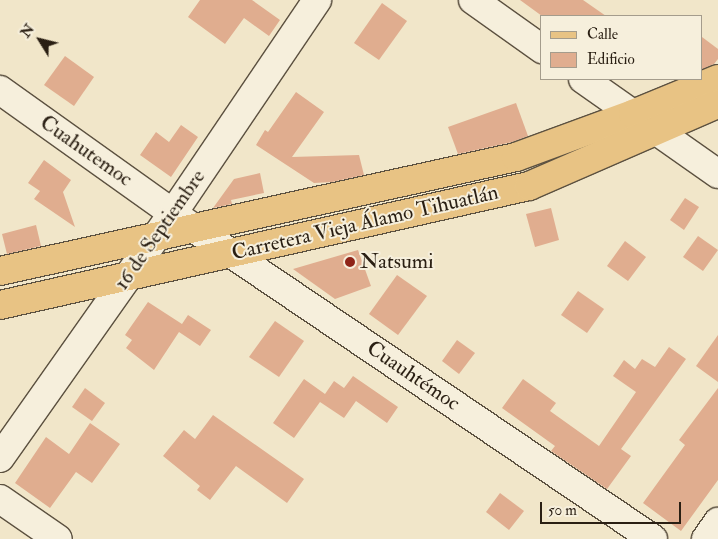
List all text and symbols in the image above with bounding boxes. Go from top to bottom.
north arrow [15,15,65,65]
legend [540,15,703,80]
text: N [17,21,38,41]
text: Calle [587,25,618,44]
text: Edificio [587,50,635,69]
street label: Cuahutemoc [35,110,137,192]
street label: 16 de Septiembre [109,165,211,295]
street label: Carretera Vieja Álamo Tihuatlán [229,180,501,266]
place label: Natsumi [360,249,434,275]
marker: Natsumi [344,256,356,268]
street label: Cuauhtémoc [362,336,464,416]
scale bar [543,492,684,524]
text: 50 m [548,501,577,520]

